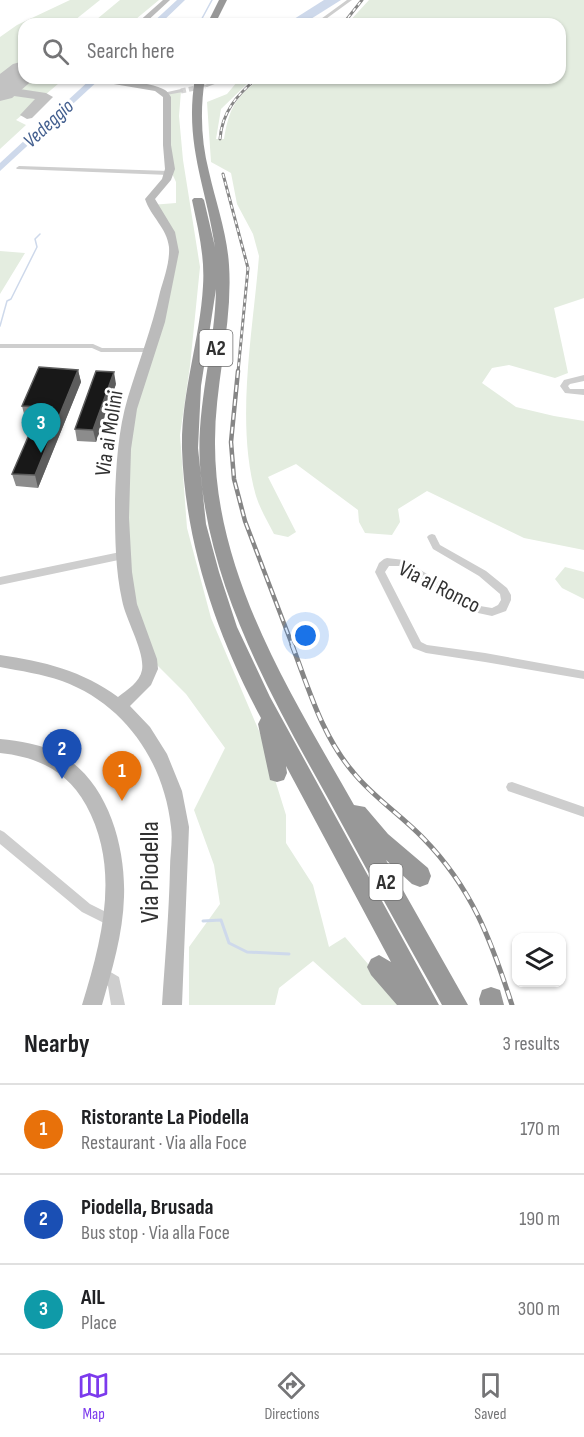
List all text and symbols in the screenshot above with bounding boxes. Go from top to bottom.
search box [18,18,566,84]
icon: search [39,35,72,68]
text: Search here [87,38,174,65]
water label: Vedeggio [19,95,79,153]
road number: A2 [200,330,232,366]
street label: Via ai Molini [89,388,130,478]
pin: 3 [22,404,60,453]
street label: Via al Ronco [394,555,485,619]
your location [291,621,320,650]
pin: 2 [42,730,82,779]
pin: 1 [102,752,142,801]
street label: Via Piodella [134,821,166,923]
road number: A2 [370,864,402,900]
map controls [512,933,566,987]
button: layers [512,933,566,987]
text: Nearby [24,1029,90,1060]
text: 3 results [503,1032,560,1056]
text: Ristorante La Piodella [81,1104,249,1131]
text: 1 [40,1117,47,1141]
text: 170 m [520,1117,560,1141]
text: Restaurant · Via alla Foce [81,1131,247,1155]
text: Piodella, Brusada [81,1194,214,1221]
text: 2 [39,1207,48,1231]
text: 190 m [519,1207,560,1231]
text: Bus stop · Via alla Foce [81,1221,230,1245]
text: AIL [81,1284,105,1311]
text: 3 [39,1297,48,1321]
text: 300 m [518,1297,560,1321]
text: Place [81,1311,117,1335]
tab: Map [77,1369,110,1424]
tab: Directions [264,1369,320,1424]
tab: Saved [474,1369,507,1424]

